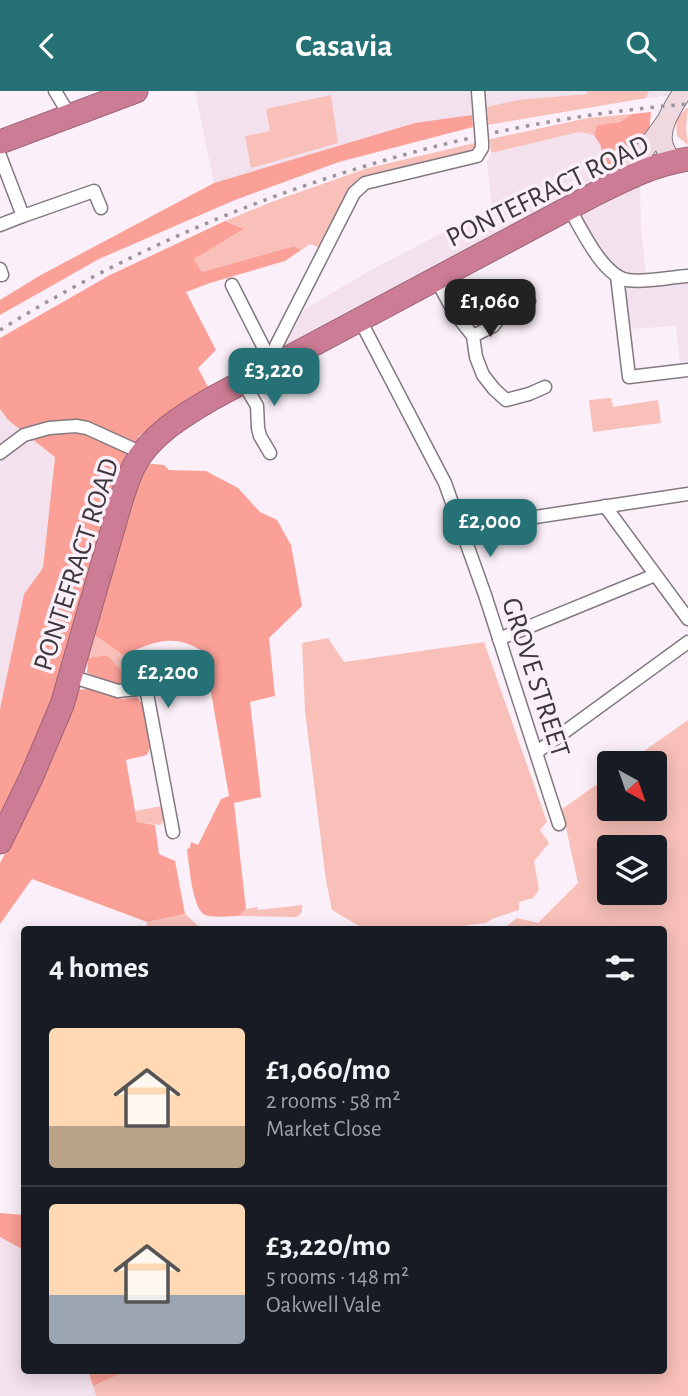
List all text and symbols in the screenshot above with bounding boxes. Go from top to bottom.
icon: back [28,27,66,65]
icon: search [622,27,660,65]
text: Casavia [295,30,393,62]
street label: PONTEFRACT ROAD [442,131,654,253]
pin: £1,060 [433,279,547,339]
text: £1,060 [461,290,519,313]
pin: £3,220 [217,349,331,408]
text: £3,220 [244,359,304,382]
street label: PONTEFRACT ROAD [29,455,124,674]
pin: £2,000 [433,499,547,559]
text: £2,000 [459,510,521,533]
street label: GROVE STREET [496,594,574,761]
pin: £2,200 [111,651,225,710]
text: £2,200 [137,661,199,684]
north arrow [597,751,667,821]
map controls [597,751,667,905]
button: layers [597,835,667,905]
icon: filters [601,949,639,987]
text: 4 homes [49,953,149,983]
text: £1,060/mo [266,1055,390,1085]
icon: home [105,1056,189,1140]
text: 2 rooms · 58 m² [266,1090,401,1113]
text: Market Close [266,1118,382,1141]
text: £3,220/mo [266,1231,391,1261]
icon: home [105,1232,189,1316]
text: 5 rooms · 148 m² [266,1266,409,1289]
text: Oakwell Vale [266,1294,381,1317]

